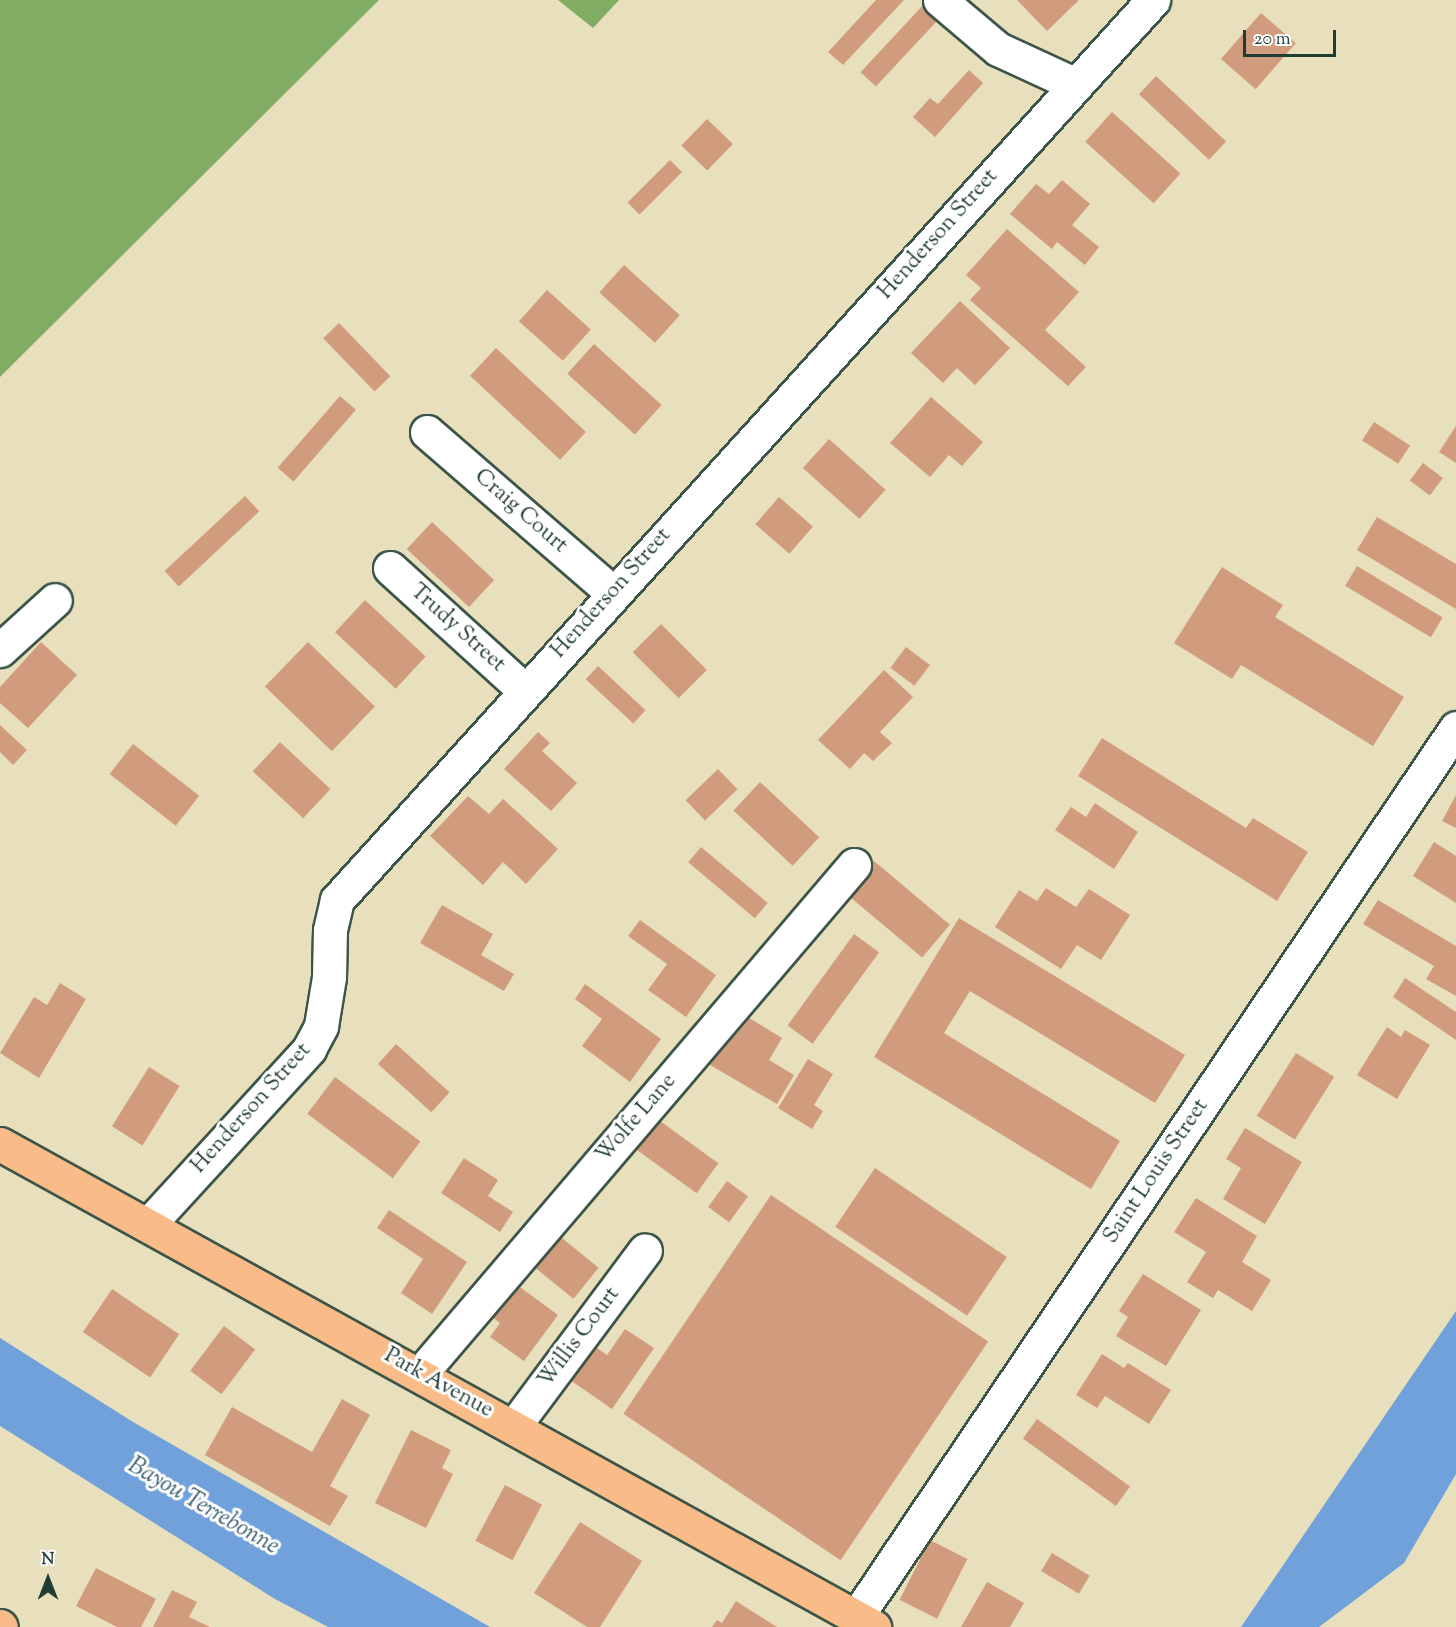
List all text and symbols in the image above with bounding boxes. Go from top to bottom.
scale bar [1246,18,1339,56]
text: 20 m [1254,27,1291,53]
street label: Henderson Street [874,164,1004,306]
street label: Craig Court [468,464,572,560]
street label: Henderson Street [547,523,677,665]
street label: Trudy Street [404,579,510,679]
street label: Henderson Street [187,1038,317,1180]
street label: Wolfe Lane [591,1069,683,1169]
street label: Saint Louis Street [1099,1095,1215,1249]
street label: Willis Court [534,1283,626,1393]
street label: Park Avenue [379,1343,497,1425]
water label: Bayou Terrebonne [122,1452,284,1562]
north arrow [18,1549,78,1609]
text: N [42,1549,54,1572]

